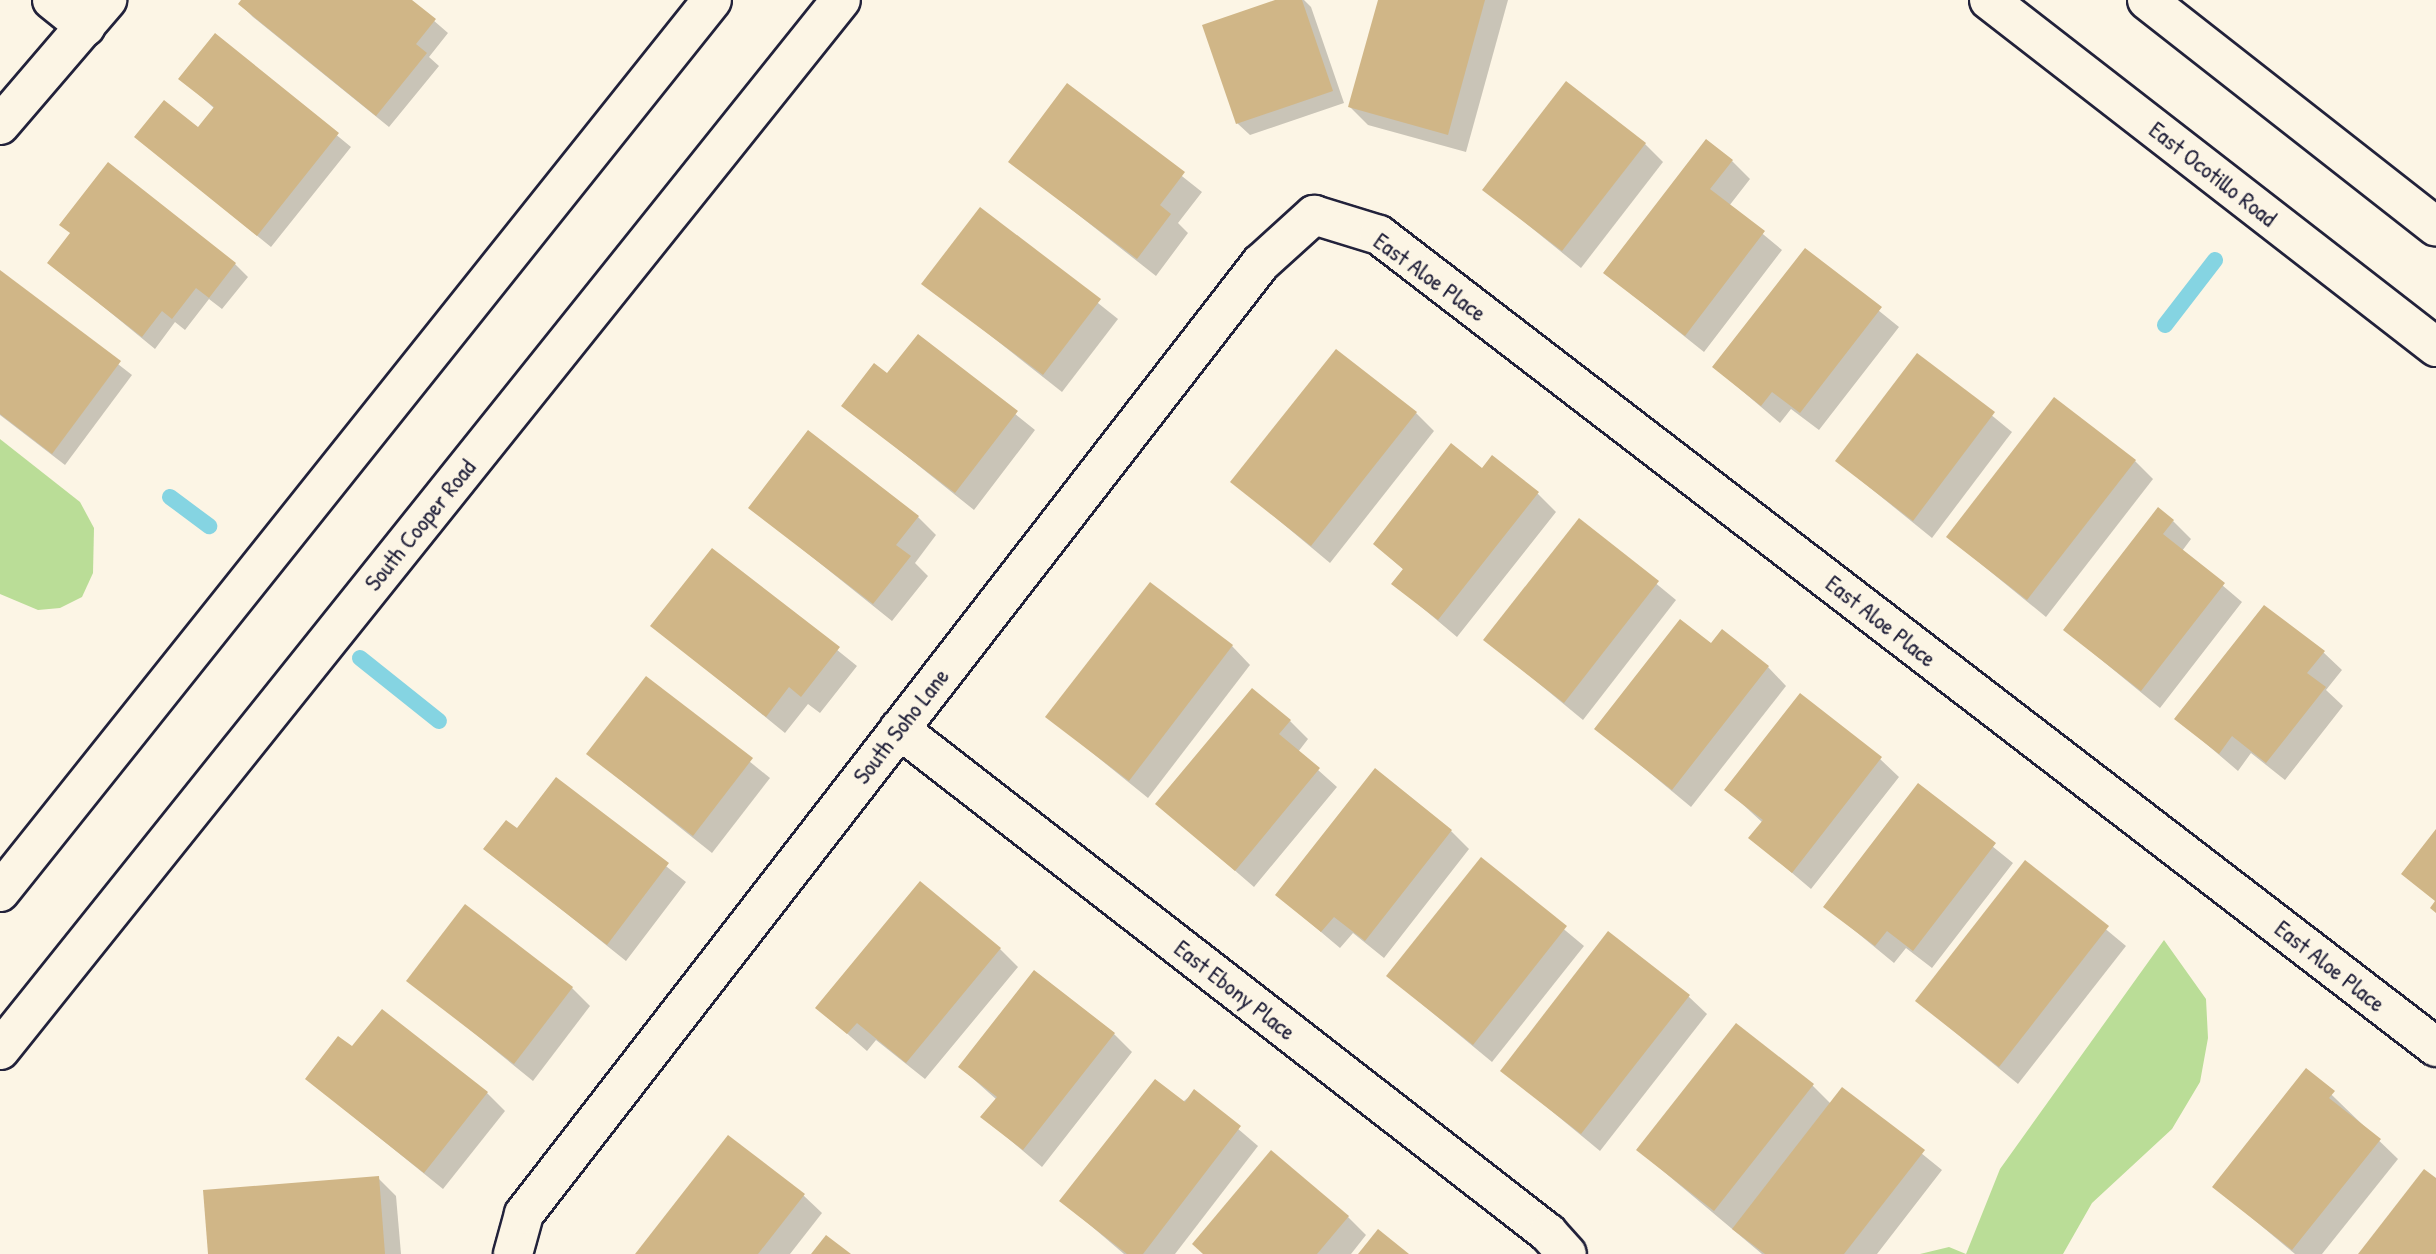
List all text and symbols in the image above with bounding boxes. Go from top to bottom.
street label: East Ocotillo Road [2144,115,2282,233]
street label: East Aloe Place [1368,227,1492,327]
street label: South Cooper Road [358,454,482,596]
street label: East Aloe Place [1820,569,1942,673]
street label: South Soho Lane [847,662,955,790]
street label: East Aloe Place [2269,914,2391,1018]
street label: East Ebony Place [1169,934,1301,1046]

